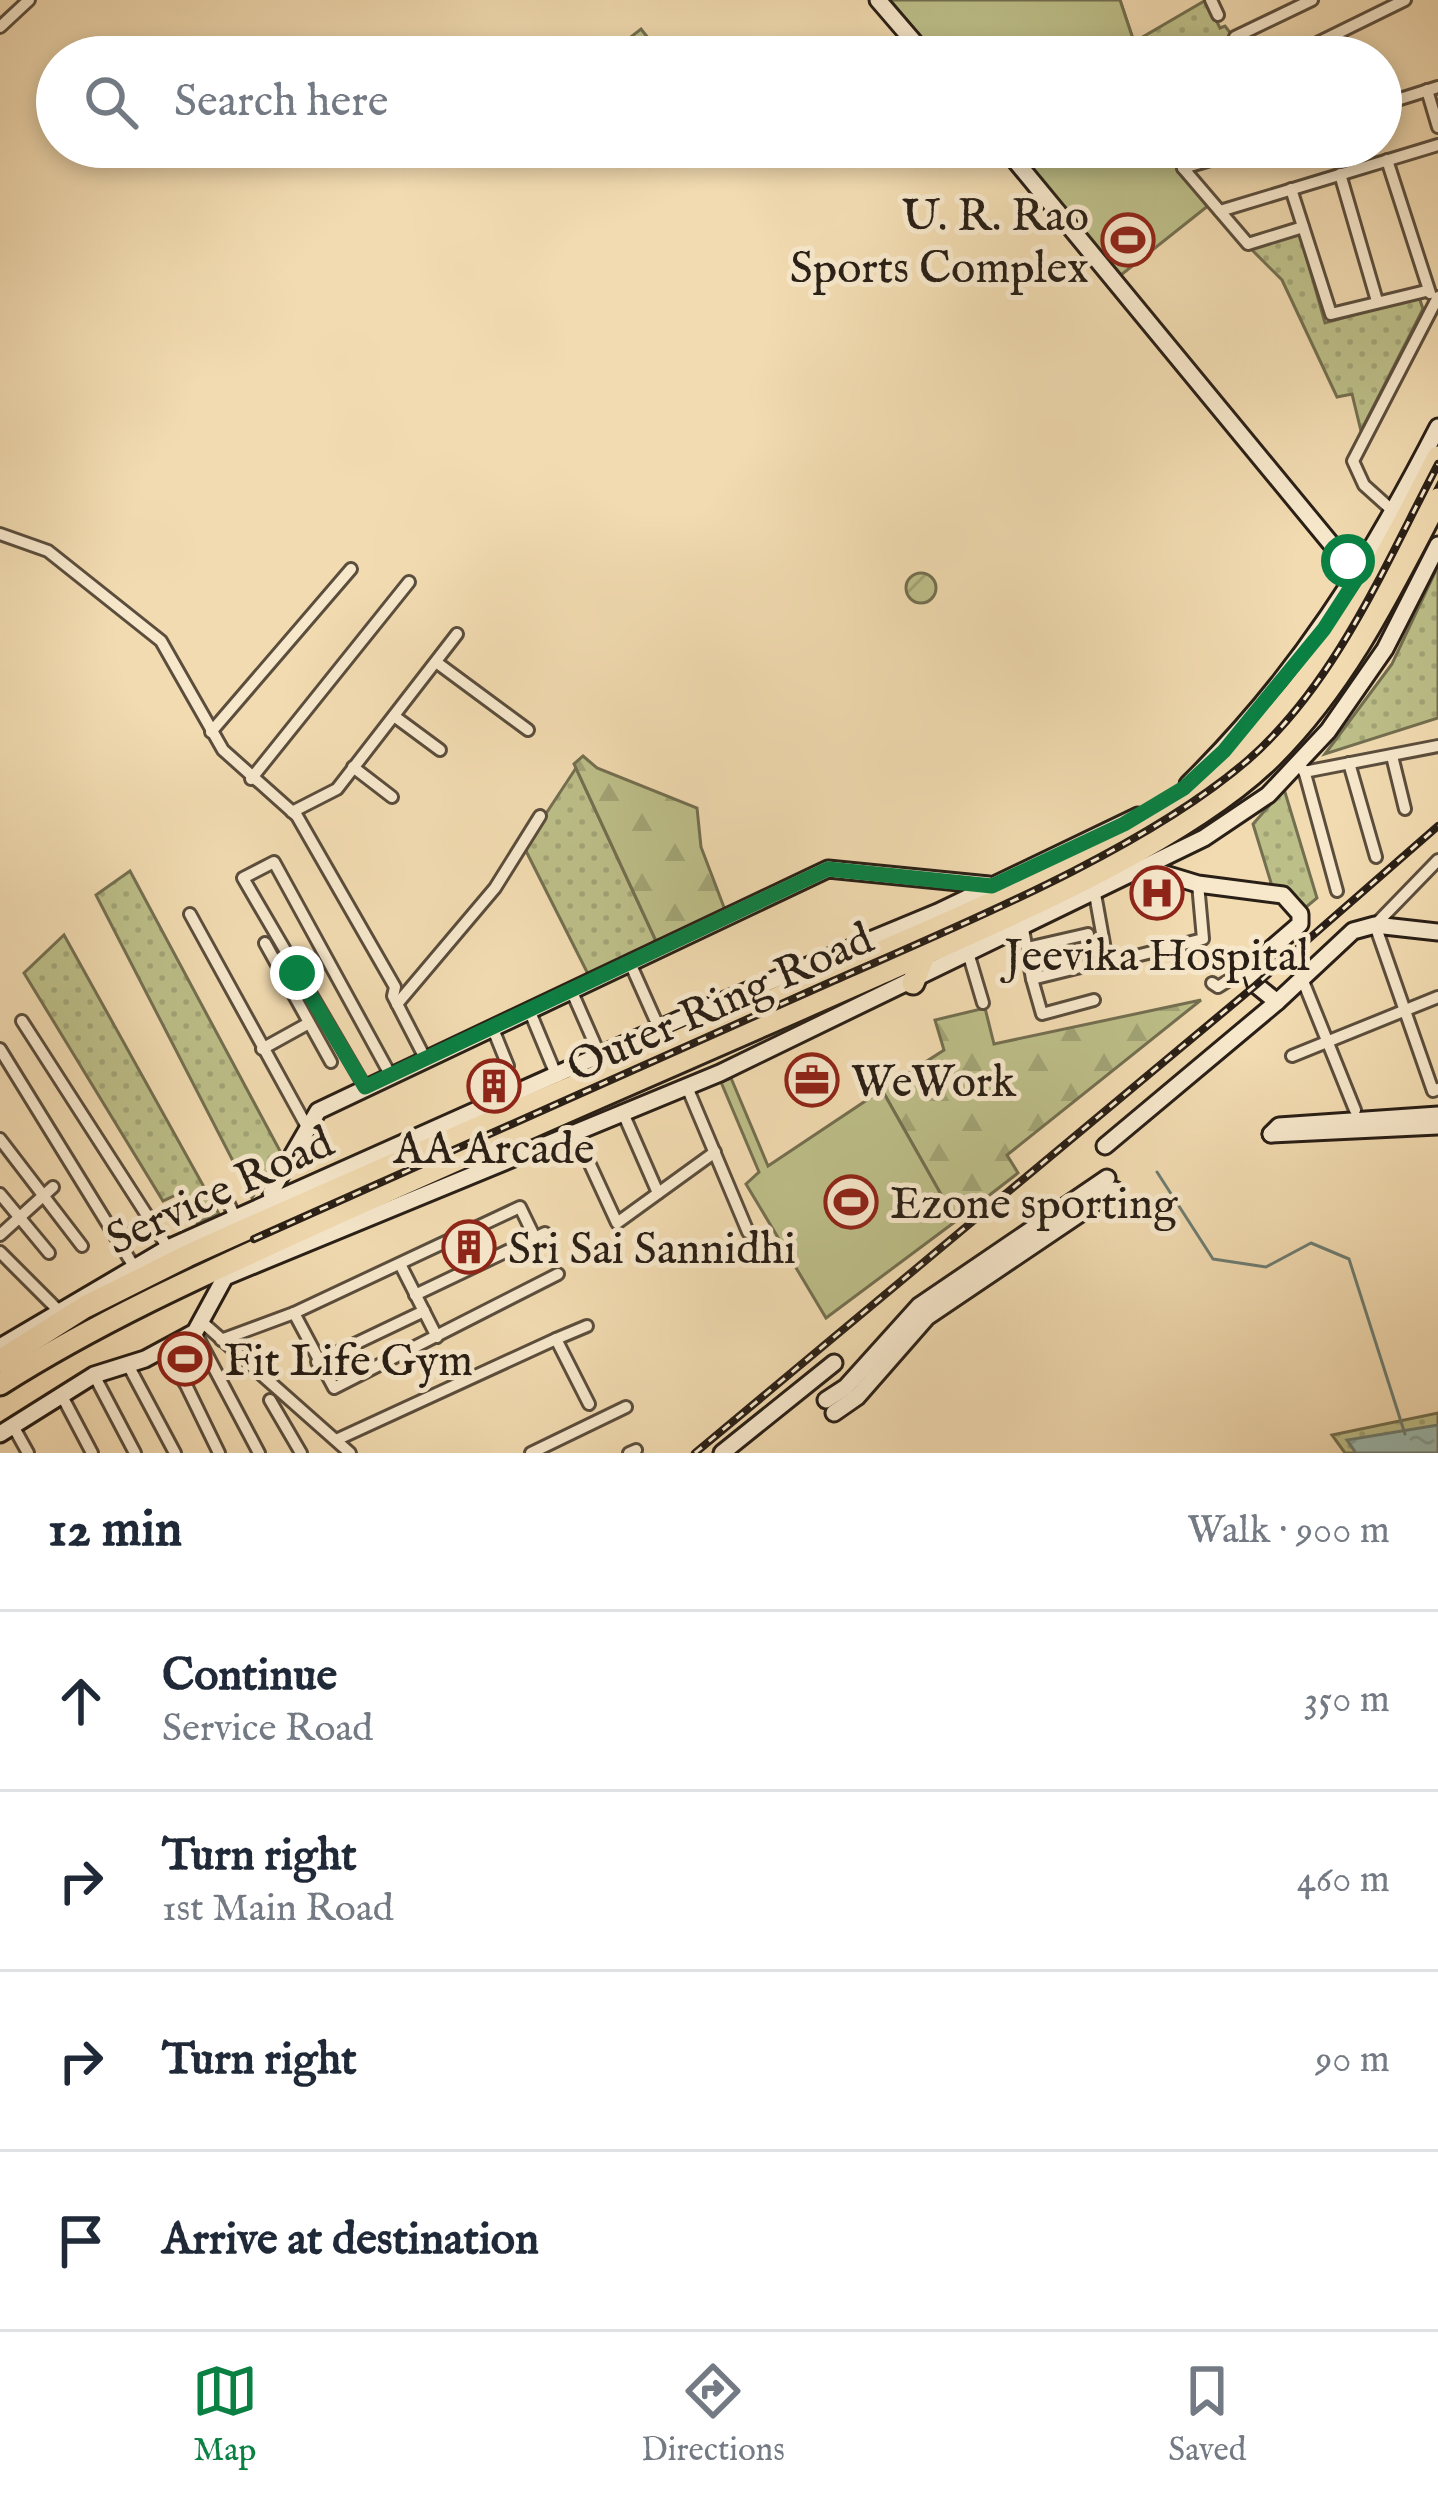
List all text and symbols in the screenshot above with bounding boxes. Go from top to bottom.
search box [36,36,1402,168]
icon: search [78,69,144,135]
text: Search here [174,74,388,131]
place label: U. R. Rao Sports Complex [790,189,1089,298]
sports icon: U. R. Rao Sports Complex [1100,212,1156,268]
route start [1321,534,1375,588]
hospital icon: Jeevika Hospital [1129,865,1185,921]
street label: Outer Ring Road [559,911,883,1097]
place label: Jeevika Hospital [999,929,1310,986]
route end [270,946,324,1000]
office icon: WeWork [784,1052,840,1108]
place label: WeWork [851,1055,1017,1112]
building icon: AA Arcade [466,1058,522,1114]
street label: Service Road [98,1114,344,1269]
place label: AA Arcade [393,1122,594,1179]
sports icon: Ezone sporting [823,1174,879,1230]
place label: Ezone sporting [890,1177,1178,1234]
building icon: Sri Sai Sannidhi [441,1219,497,1275]
place label: Sri Sai Sannidhi [508,1222,796,1279]
sports icon: Fit Life Gym [157,1331,213,1387]
place label: Fit Life Gym [224,1334,473,1391]
text: 12 min [48,1499,182,1564]
text: Walk · 900 m [1187,1507,1390,1556]
text: Continue [162,1648,337,1705]
icon: ahead [48,1668,114,1734]
text: 350 m [1304,1676,1390,1725]
text: Service Road [162,1705,373,1754]
text: Turn right [162,1828,357,1885]
icon: right [48,1848,114,1914]
text: 460 m [1297,1856,1390,1905]
text: 1st Main Road [162,1885,394,1934]
icon: right [48,2028,114,2094]
text: Turn right [162,2032,357,2089]
text: 90 m [1315,2036,1390,2085]
icon: arrive [48,2208,114,2274]
text: Arrive at destination [162,2212,539,2269]
tab: Map [192,2358,258,2472]
tab: Directions [641,2358,785,2472]
tab: Saved [1168,2358,1246,2472]

